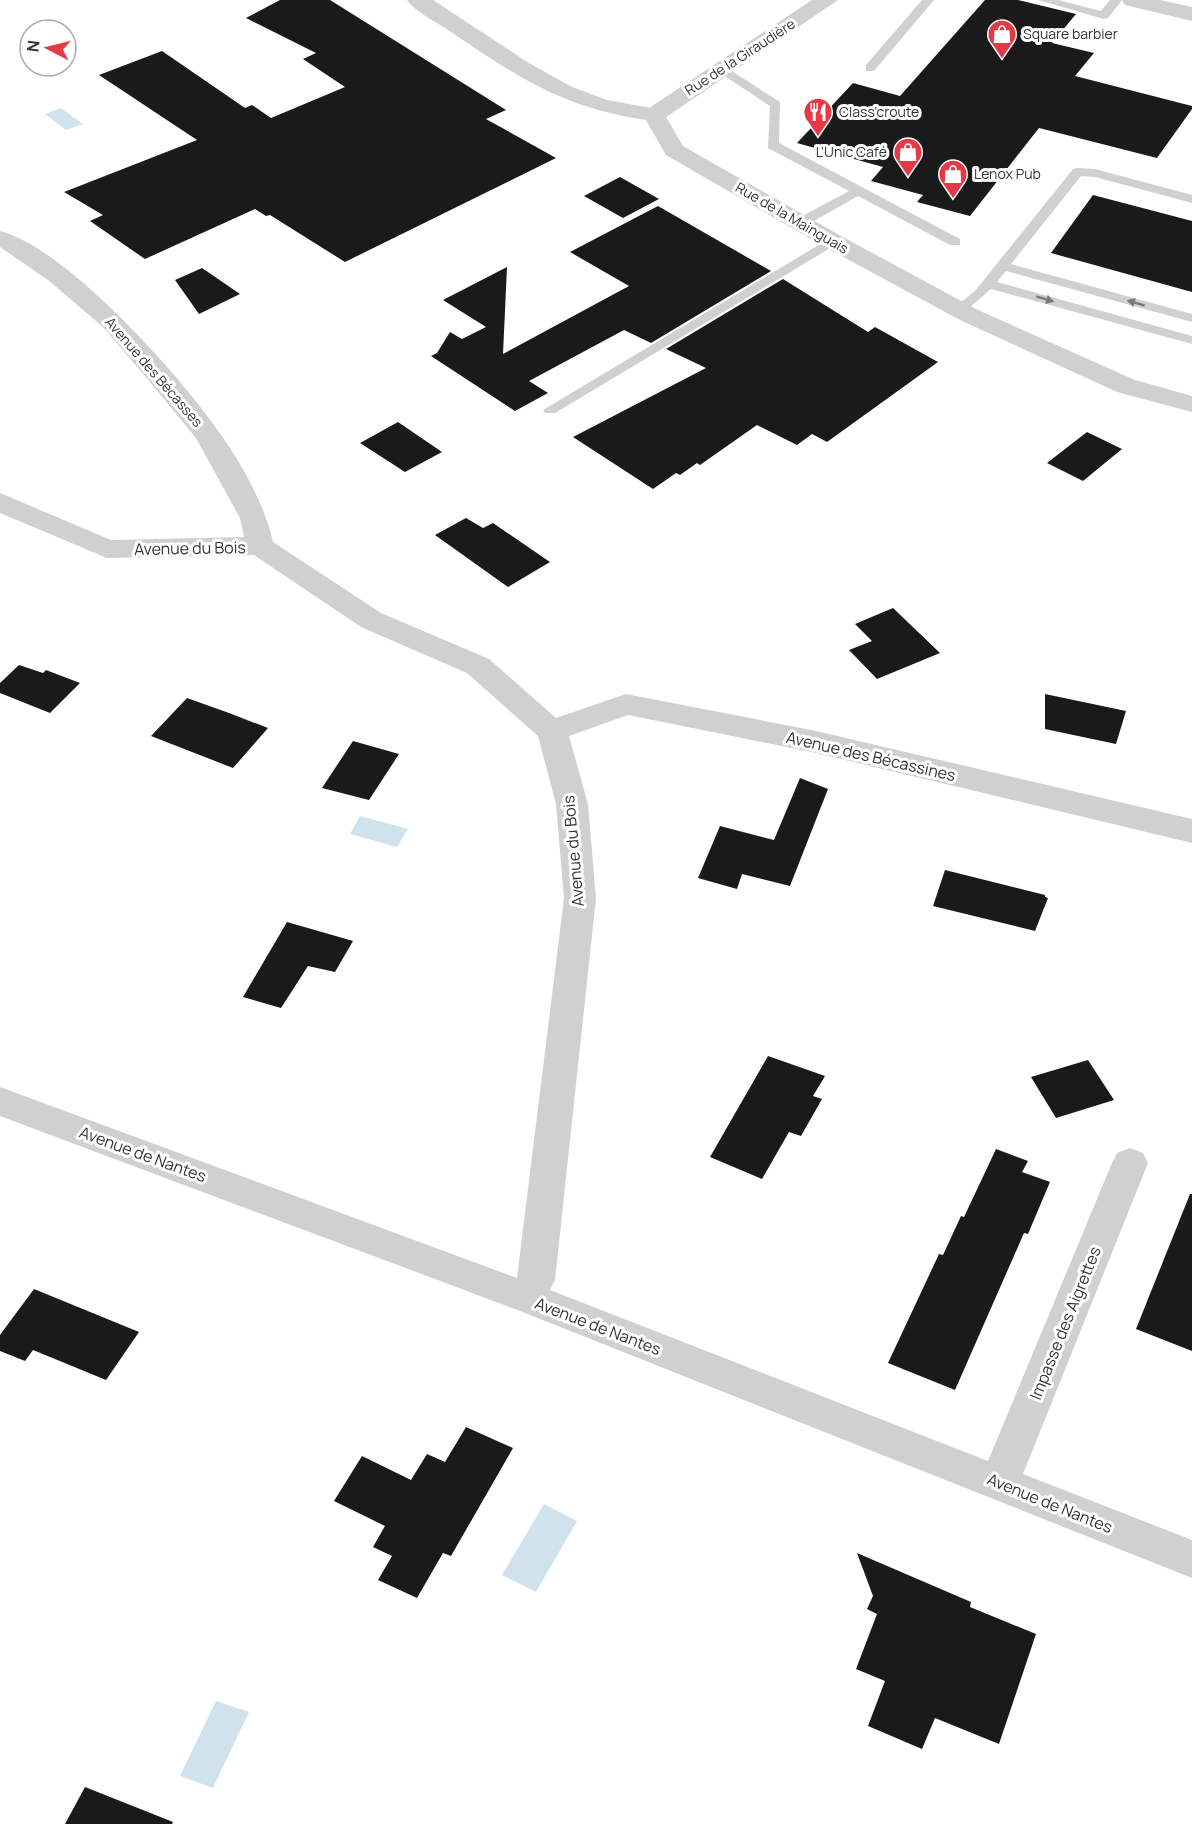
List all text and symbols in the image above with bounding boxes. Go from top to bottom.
street label: Rue de la Giraudière [681,14,799,99]
north arrow [18,18,78,78]
shop icon: Square barbier [986,18,1018,60]
place label: Square barbier [1023,24,1118,43]
text: N [21,39,45,53]
restaurant icon: Class'croute [802,96,834,138]
place label: Class'croute [839,102,919,121]
shop icon: L'Unic Café [892,136,924,178]
place label: L'Unic Café [816,142,887,161]
shop icon: Lenox Pub [937,158,969,200]
place label: Lenox Pub [974,164,1041,183]
street label: Rue de la Mainguais [732,177,852,258]
one-way arrow [1036,295,1054,304]
one-way arrow [1127,297,1145,307]
street label: Avenue des Bécasses [101,313,207,431]
street label: Avenue du Bois [134,536,246,560]
street label: Avenue des Bécassines [784,726,958,786]
street label: Avenue du Bois [557,794,589,908]
street label: Avenue de Nantes [77,1121,209,1187]
street label: Impasse des Aigrettes [1024,1243,1106,1403]
street label: Avenue de Nantes [532,1292,664,1360]
street label: Avenue de Nantes [984,1468,1116,1538]

